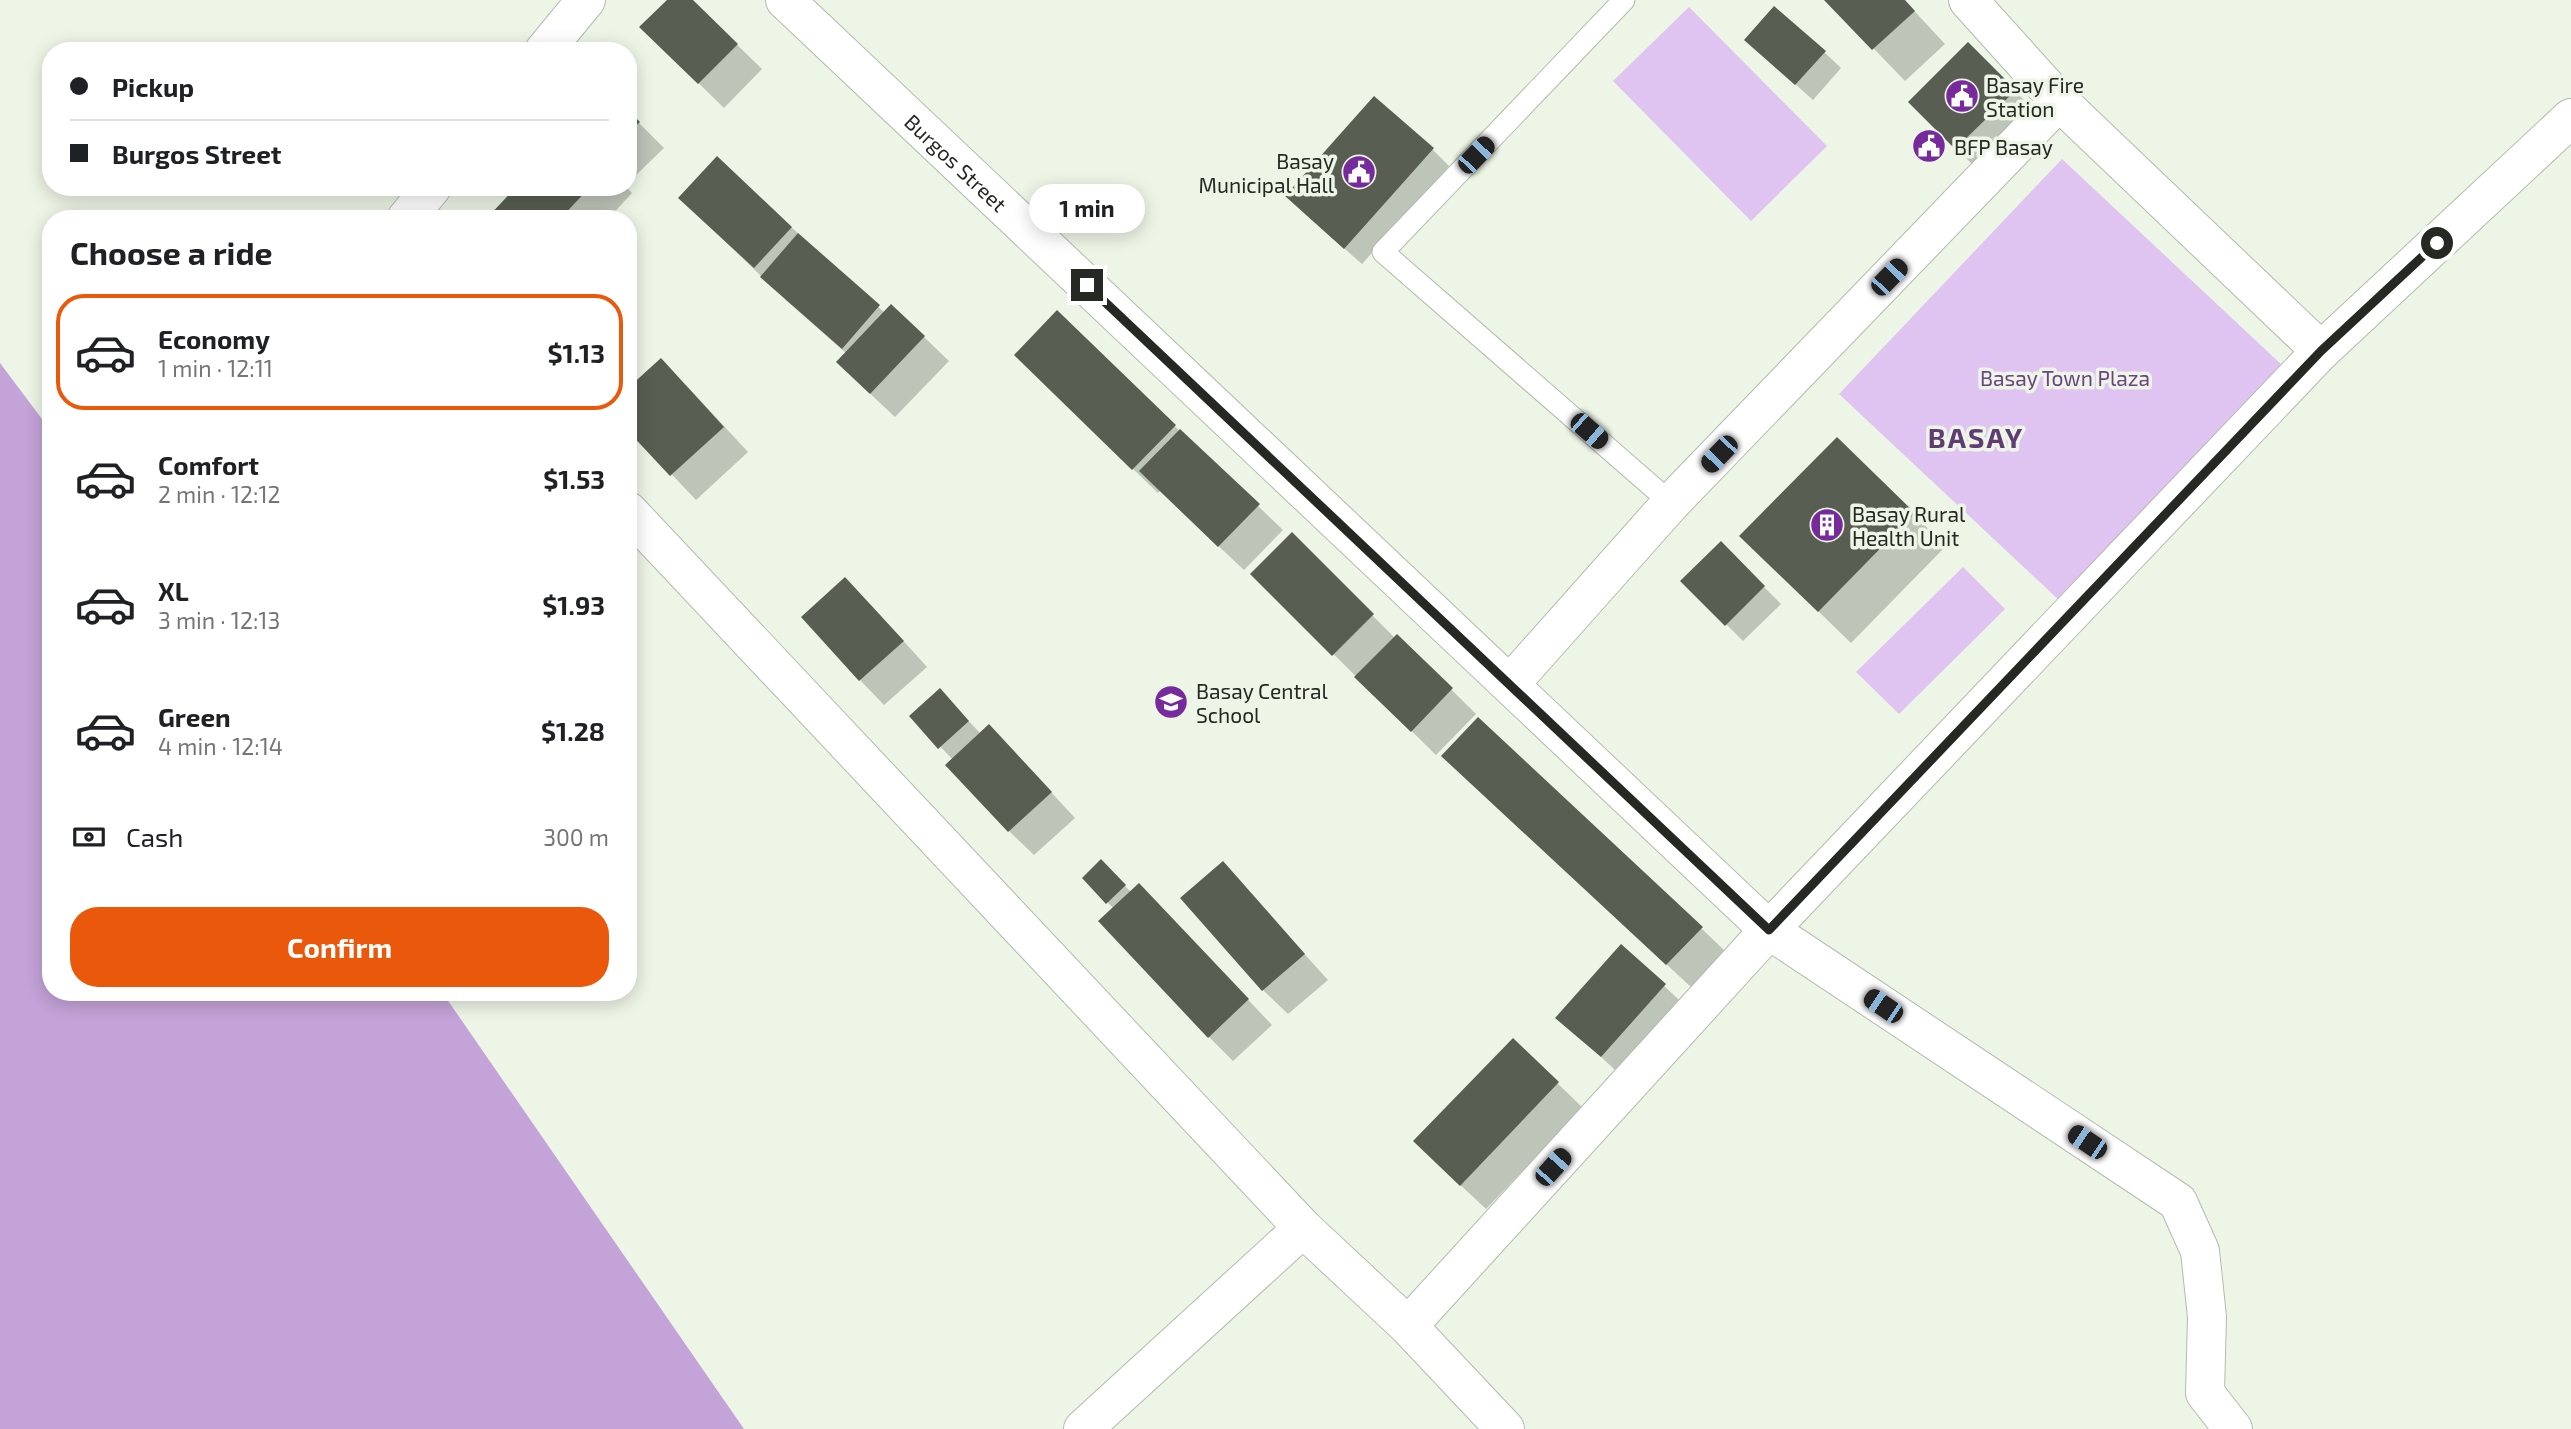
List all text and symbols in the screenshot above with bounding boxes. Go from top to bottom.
text: Pickup [112,71,194,102]
place label: Basay Fire Station [1986,72,2084,121]
public building icon: Basay Fire Station [1943,77,1981,115]
street label: Burgos Street [900,108,1013,216]
public building icon: BFP Basay [1910,127,1948,165]
car [1454,133,1499,177]
place label: BFP Basay [1954,134,2053,159]
text: Burgos Street [112,138,282,169]
place label: Basay Municipal Hall [1199,148,1335,197]
public building icon: Basay Municipal Hall [1340,153,1378,191]
callout: 1 min [1029,184,1145,232]
text: 1 min [1059,194,1115,222]
route start [2421,227,2453,259]
text: Choose a ride [70,233,273,271]
car [1867,255,1912,299]
route end [1071,269,1103,301]
icon: car [74,321,137,384]
text: Economy [158,323,270,354]
text: $1.13 [548,337,605,368]
text: 1 min · 12:11 [158,354,273,382]
park label: Basay Town Plaza [1980,365,2150,390]
car [1567,409,1612,453]
district label: BASAY [1928,420,2024,454]
car [1697,432,1742,476]
icon: car [74,447,137,510]
text: Comfort [158,449,259,480]
text: $1.53 [543,463,605,494]
text: 2 min · 12:12 [158,480,281,508]
place label: Basay Rural Health Unit [1852,501,1966,550]
building icon: Basay Rural Health Unit [1808,506,1846,544]
icon: car [74,573,137,636]
text: XL [158,575,189,606]
text: $1.93 [542,589,605,620]
text: 3 min · 12:13 [158,606,280,634]
place label: Basay Central School [1196,678,1328,727]
school or university icon: Basay Central School [1152,683,1190,721]
icon: car [74,699,137,762]
text: Green [158,701,231,732]
text: $1.28 [541,715,605,746]
text: 4 min · 12:14 [158,732,283,760]
icon: cash [70,818,108,856]
text: Cash [126,821,183,852]
text: 300 m [543,823,609,851]
button: Confirm [70,907,609,987]
car [1860,986,1907,1026]
car [2064,1122,2111,1162]
car [1532,1144,1575,1190]

